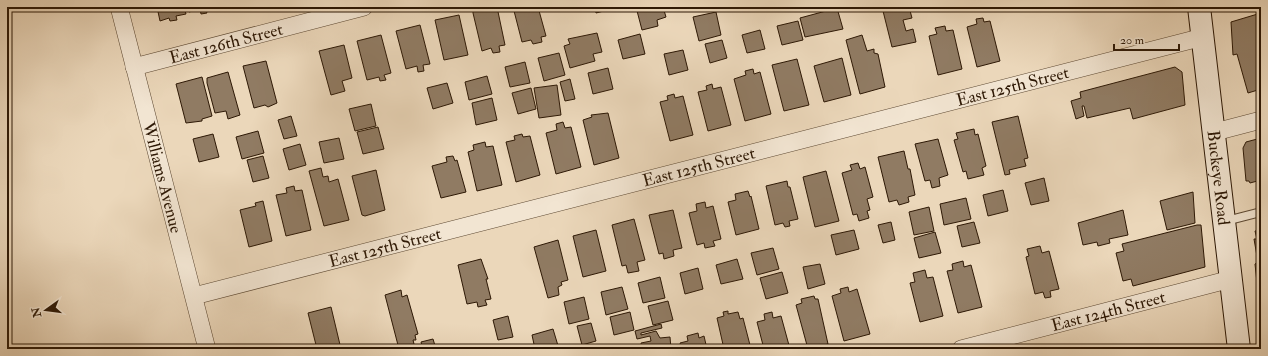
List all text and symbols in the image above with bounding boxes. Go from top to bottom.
street label: East 126th Street [167,18,285,68]
scale bar [1114,26,1179,52]
text: 20 m [1120,33,1145,48]
street label: East 125th Street [954,61,1071,110]
street label: Williams Avenue [138,119,187,235]
street label: Buckeye Road [1203,129,1235,227]
street label: East 125th Street [640,142,758,191]
street label: East 125th Street [326,222,444,272]
street label: East 124th Street [1049,286,1168,336]
north arrow [26,290,66,330]
text: N [29,305,45,320]

